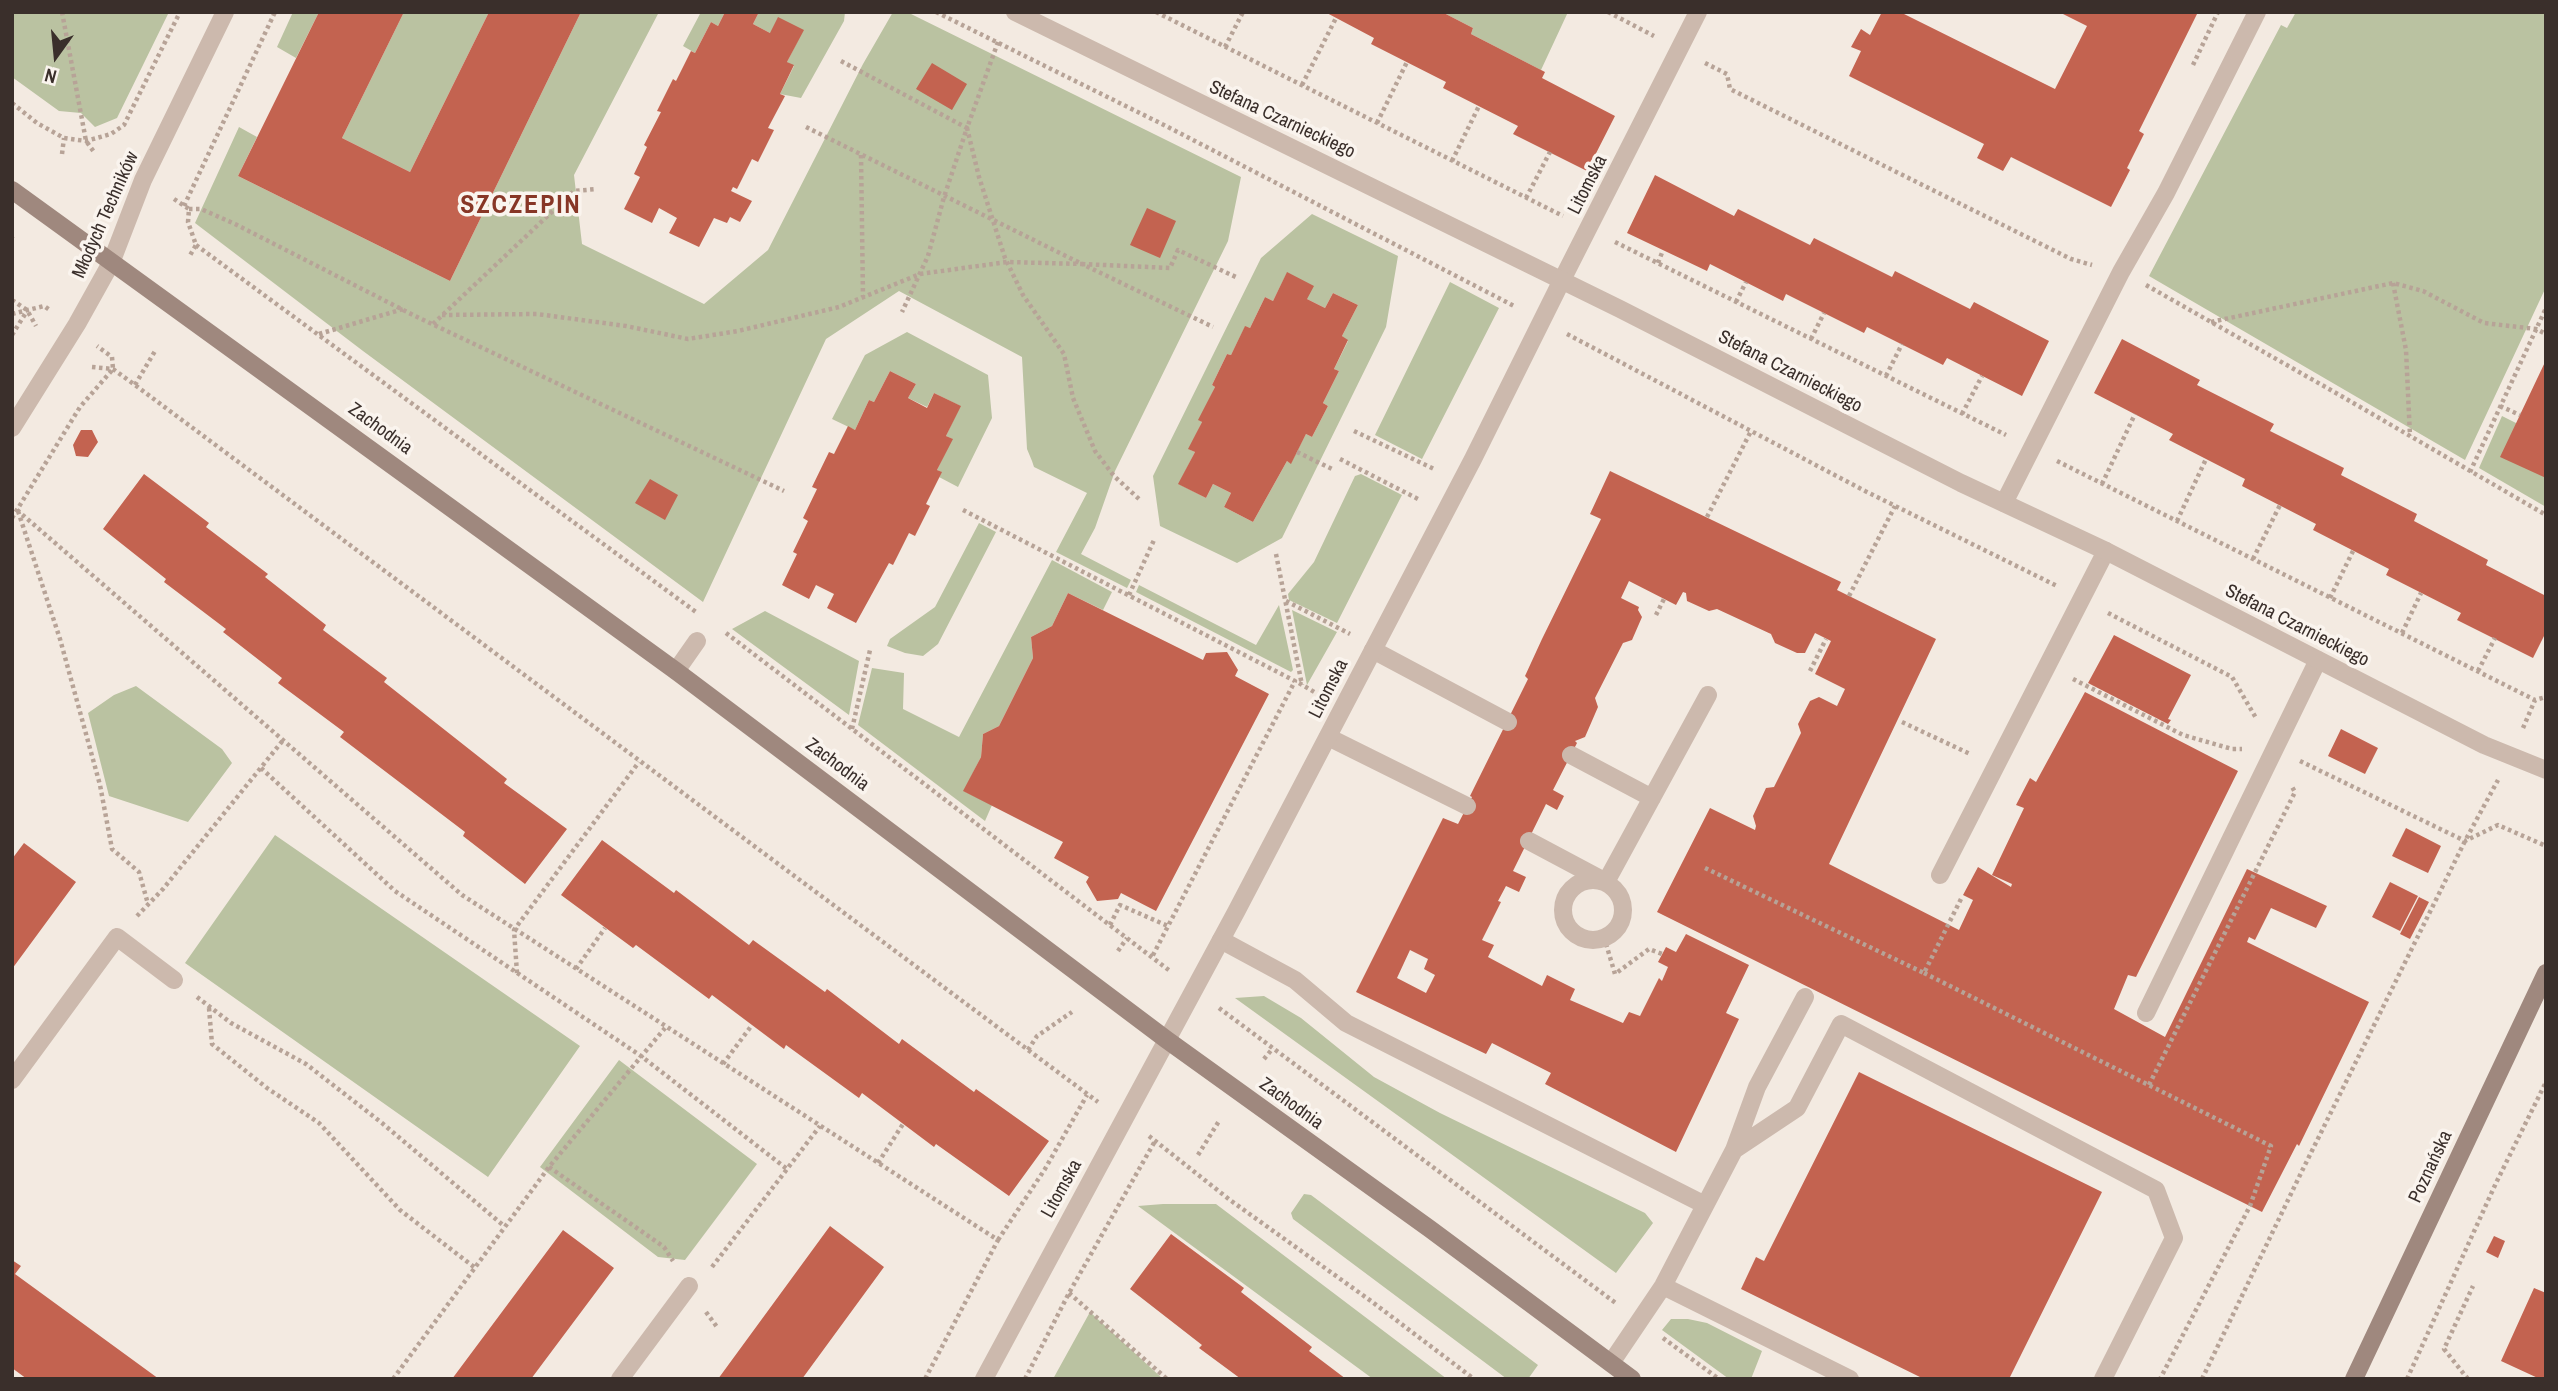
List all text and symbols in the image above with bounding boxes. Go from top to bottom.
north arrow [21,21,91,91]
text: N [42,62,59,90]
street label: Stefana Czarnieckiego [1205,76,1359,164]
street label: Młodych Techników [68,148,144,282]
street label: Litomska [1563,152,1613,218]
district label: SZCZEPIN [461,190,581,222]
street label: Stefana Czarnieckiego [1714,326,1866,418]
street label: Zachodnia [344,398,416,460]
street label: Stefana Czarnieckiego [2221,580,2373,672]
street label: Litomska [1304,656,1354,722]
street label: Zachodnia [801,734,873,796]
street label: Zachodnia [1255,1073,1327,1135]
street label: Poznańska [2404,1127,2458,1207]
street label: Litomska [1037,1156,1087,1222]

